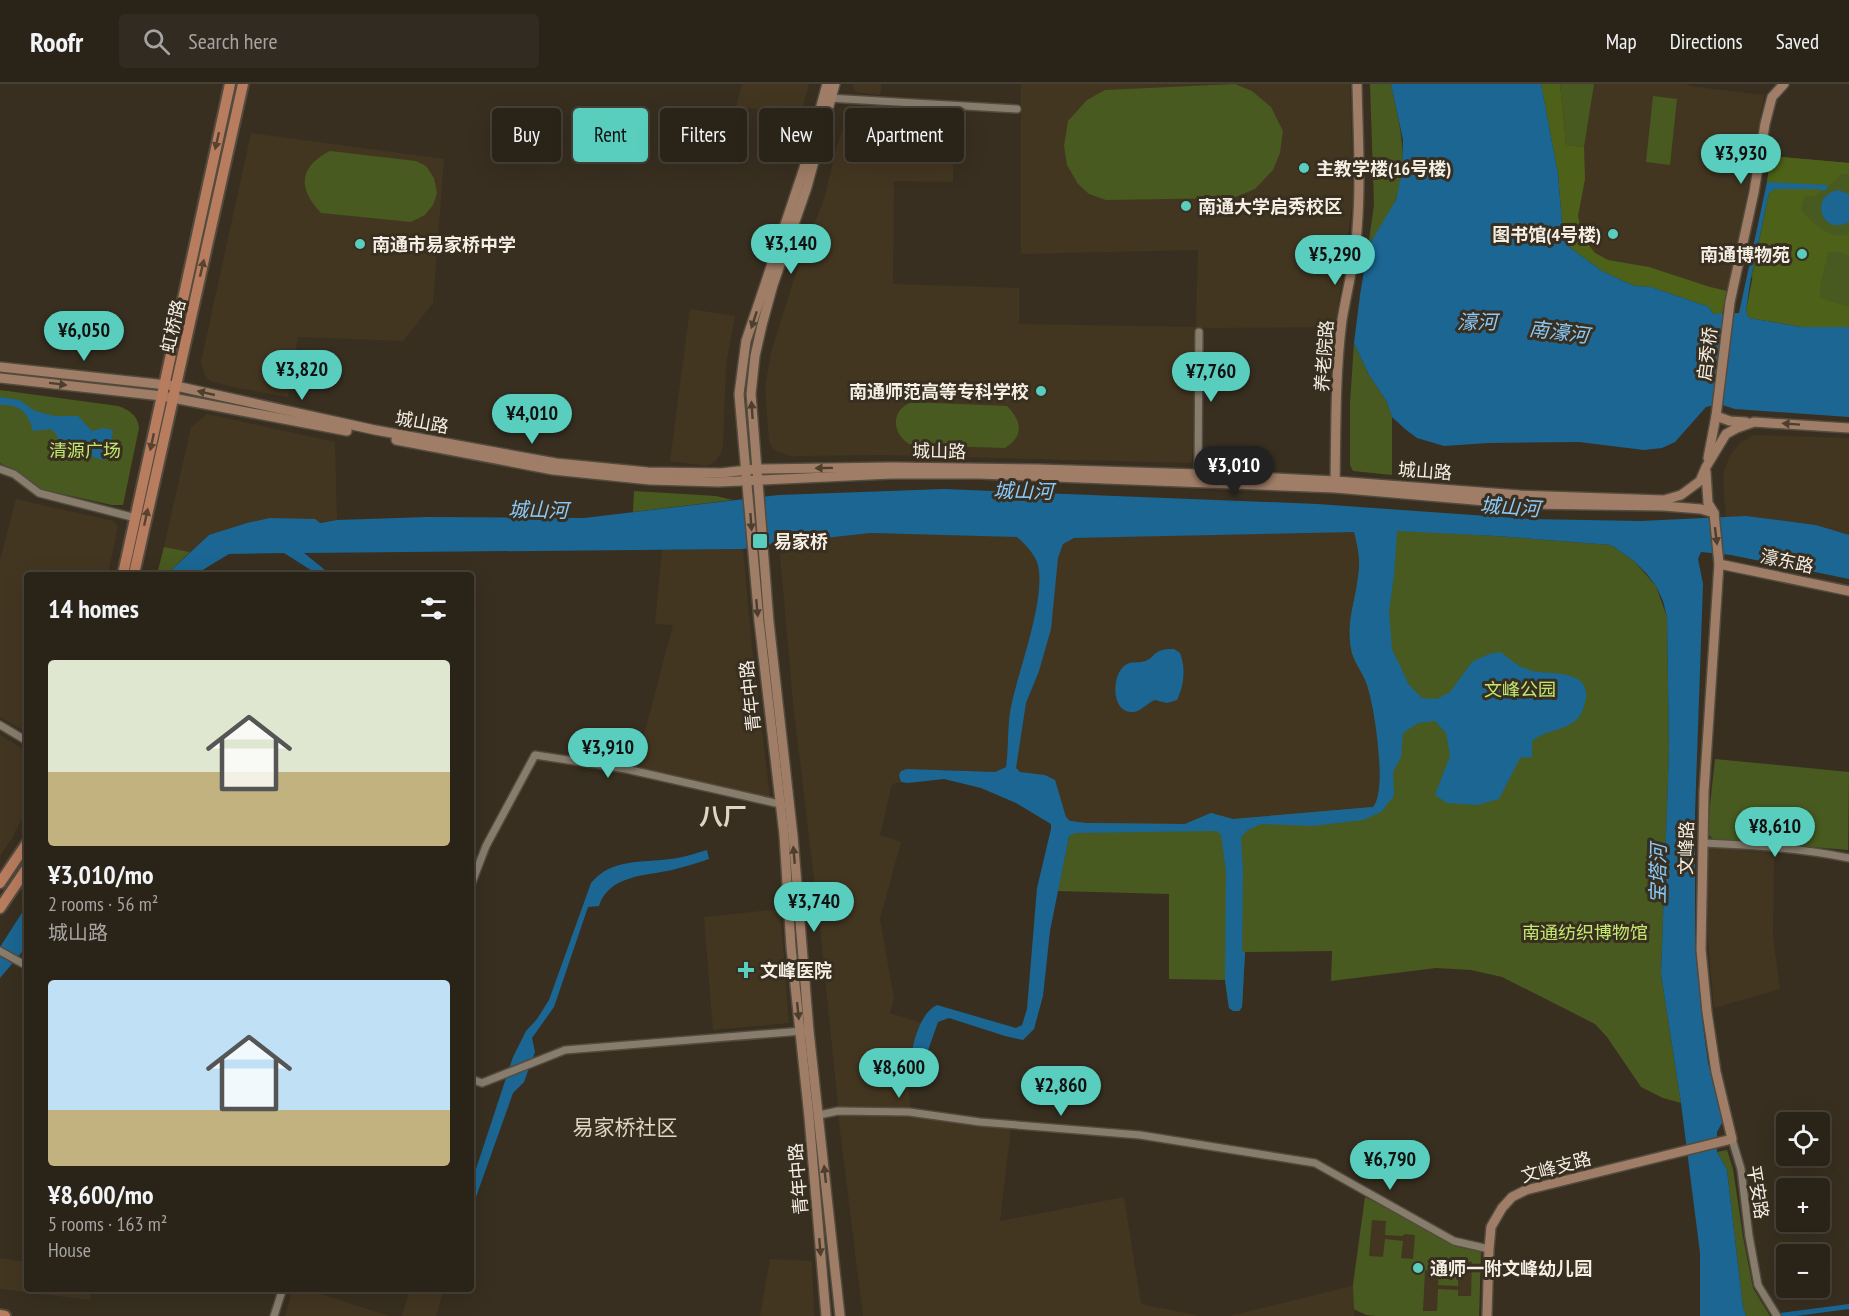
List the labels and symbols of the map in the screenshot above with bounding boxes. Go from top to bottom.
one-way arrow [212,132,222,150]
pin: ¥3,930 [1692,134,1790,185]
place label: 主教学楼(16号楼) [1316,157,1451,180]
marker: 主教学楼(16号楼) [1297,161,1311,175]
place label: 南通大学启秀校区 [1198,195,1342,218]
marker: 南通大学启秀校区 [1179,199,1193,213]
place label: 图书馆(4号楼) [1492,223,1601,246]
pin: ¥3,140 [742,224,840,275]
marker: 图书馆(4号楼) [1606,227,1620,241]
place label: 南通市易家桥中学 [372,233,516,256]
pin: ¥5,290 [1286,235,1384,286]
marker: 南通市易家桥中学 [353,237,367,251]
place label: 南通博物苑 [1700,243,1790,266]
marker: 南通博物苑 [1795,247,1809,261]
one-way arrow [198,259,208,277]
street label: 虹桥路 [156,297,190,355]
water label: 濠河 [1457,309,1501,335]
pin: ¥6,050 [35,311,133,362]
one-way arrow [748,311,758,329]
water label: 南濠河 [1528,315,1594,349]
street label: 养老院路 [1310,319,1338,393]
street label: 启秀桥 [1692,326,1722,382]
pin: ¥3,820 [253,350,351,401]
pin: ¥7,760 [1162,352,1260,403]
one-way arrow [49,380,68,389]
place label: 南通师范高等专科学校 [849,380,1029,403]
marker: 南通师范高等专科学校 [1034,384,1048,398]
one-way arrow [196,388,215,397]
pin: ¥4,010 [483,394,581,445]
one-way arrow [747,401,757,420]
street label: 城山路 [393,406,451,438]
one-way arrow [1781,419,1800,429]
one-way arrow [147,433,156,452]
park label: 清源广场 [49,439,121,462]
street label: 城山路 [912,439,966,463]
pin: ¥3,010 [1185,446,1283,497]
street label: 城山路 [1397,458,1453,484]
one-way arrow [814,463,833,473]
water label: 城山河 [993,477,1057,505]
water label: 城山河 [1479,492,1545,522]
water label: 城山河 [508,496,572,524]
one-way arrow [142,508,151,527]
one-way arrow [746,513,755,532]
one-way arrow [1711,527,1721,546]
place label: 易家桥 [774,530,828,553]
marker: 易家桥 [751,532,769,550]
street label: 濠东路 [1758,544,1816,578]
one-way arrow [753,599,762,618]
street label: 青年中路 [735,659,765,733]
park label: 文峰公园 [1484,678,1556,701]
pin: ¥3,910 [559,728,657,779]
district label: 八厂 [699,801,747,832]
pin: ¥8,610 [1726,807,1824,858]
street label: 文峰路 [1674,821,1698,875]
water label: 宝塔河 [1644,840,1672,904]
one-way arrow [789,845,799,864]
pin: ¥3,740 [765,882,863,933]
park label: 南通纺织博物馆 [1522,921,1648,944]
place label: 文峰医院 [760,959,832,982]
marker: 文峰医院 [737,961,755,979]
one-way arrow [793,1002,803,1021]
pin: ¥8,600 [850,1048,948,1099]
pin: ¥2,860 [1012,1066,1110,1117]
district label: 易家桥社区 [573,1114,678,1141]
pin: ¥6,790 [1341,1140,1439,1191]
street label: 青年中路 [783,1142,813,1216]
street label: 文峰支路 [1518,1147,1594,1187]
street label: 平安路 [1742,1164,1774,1220]
one-way arrow [820,1165,830,1184]
one-way arrow [815,1238,825,1257]
place label: 通师一附文峰幼儿园 [1430,1257,1592,1280]
marker: 通师一附文峰幼儿园 [1411,1261,1425,1275]

